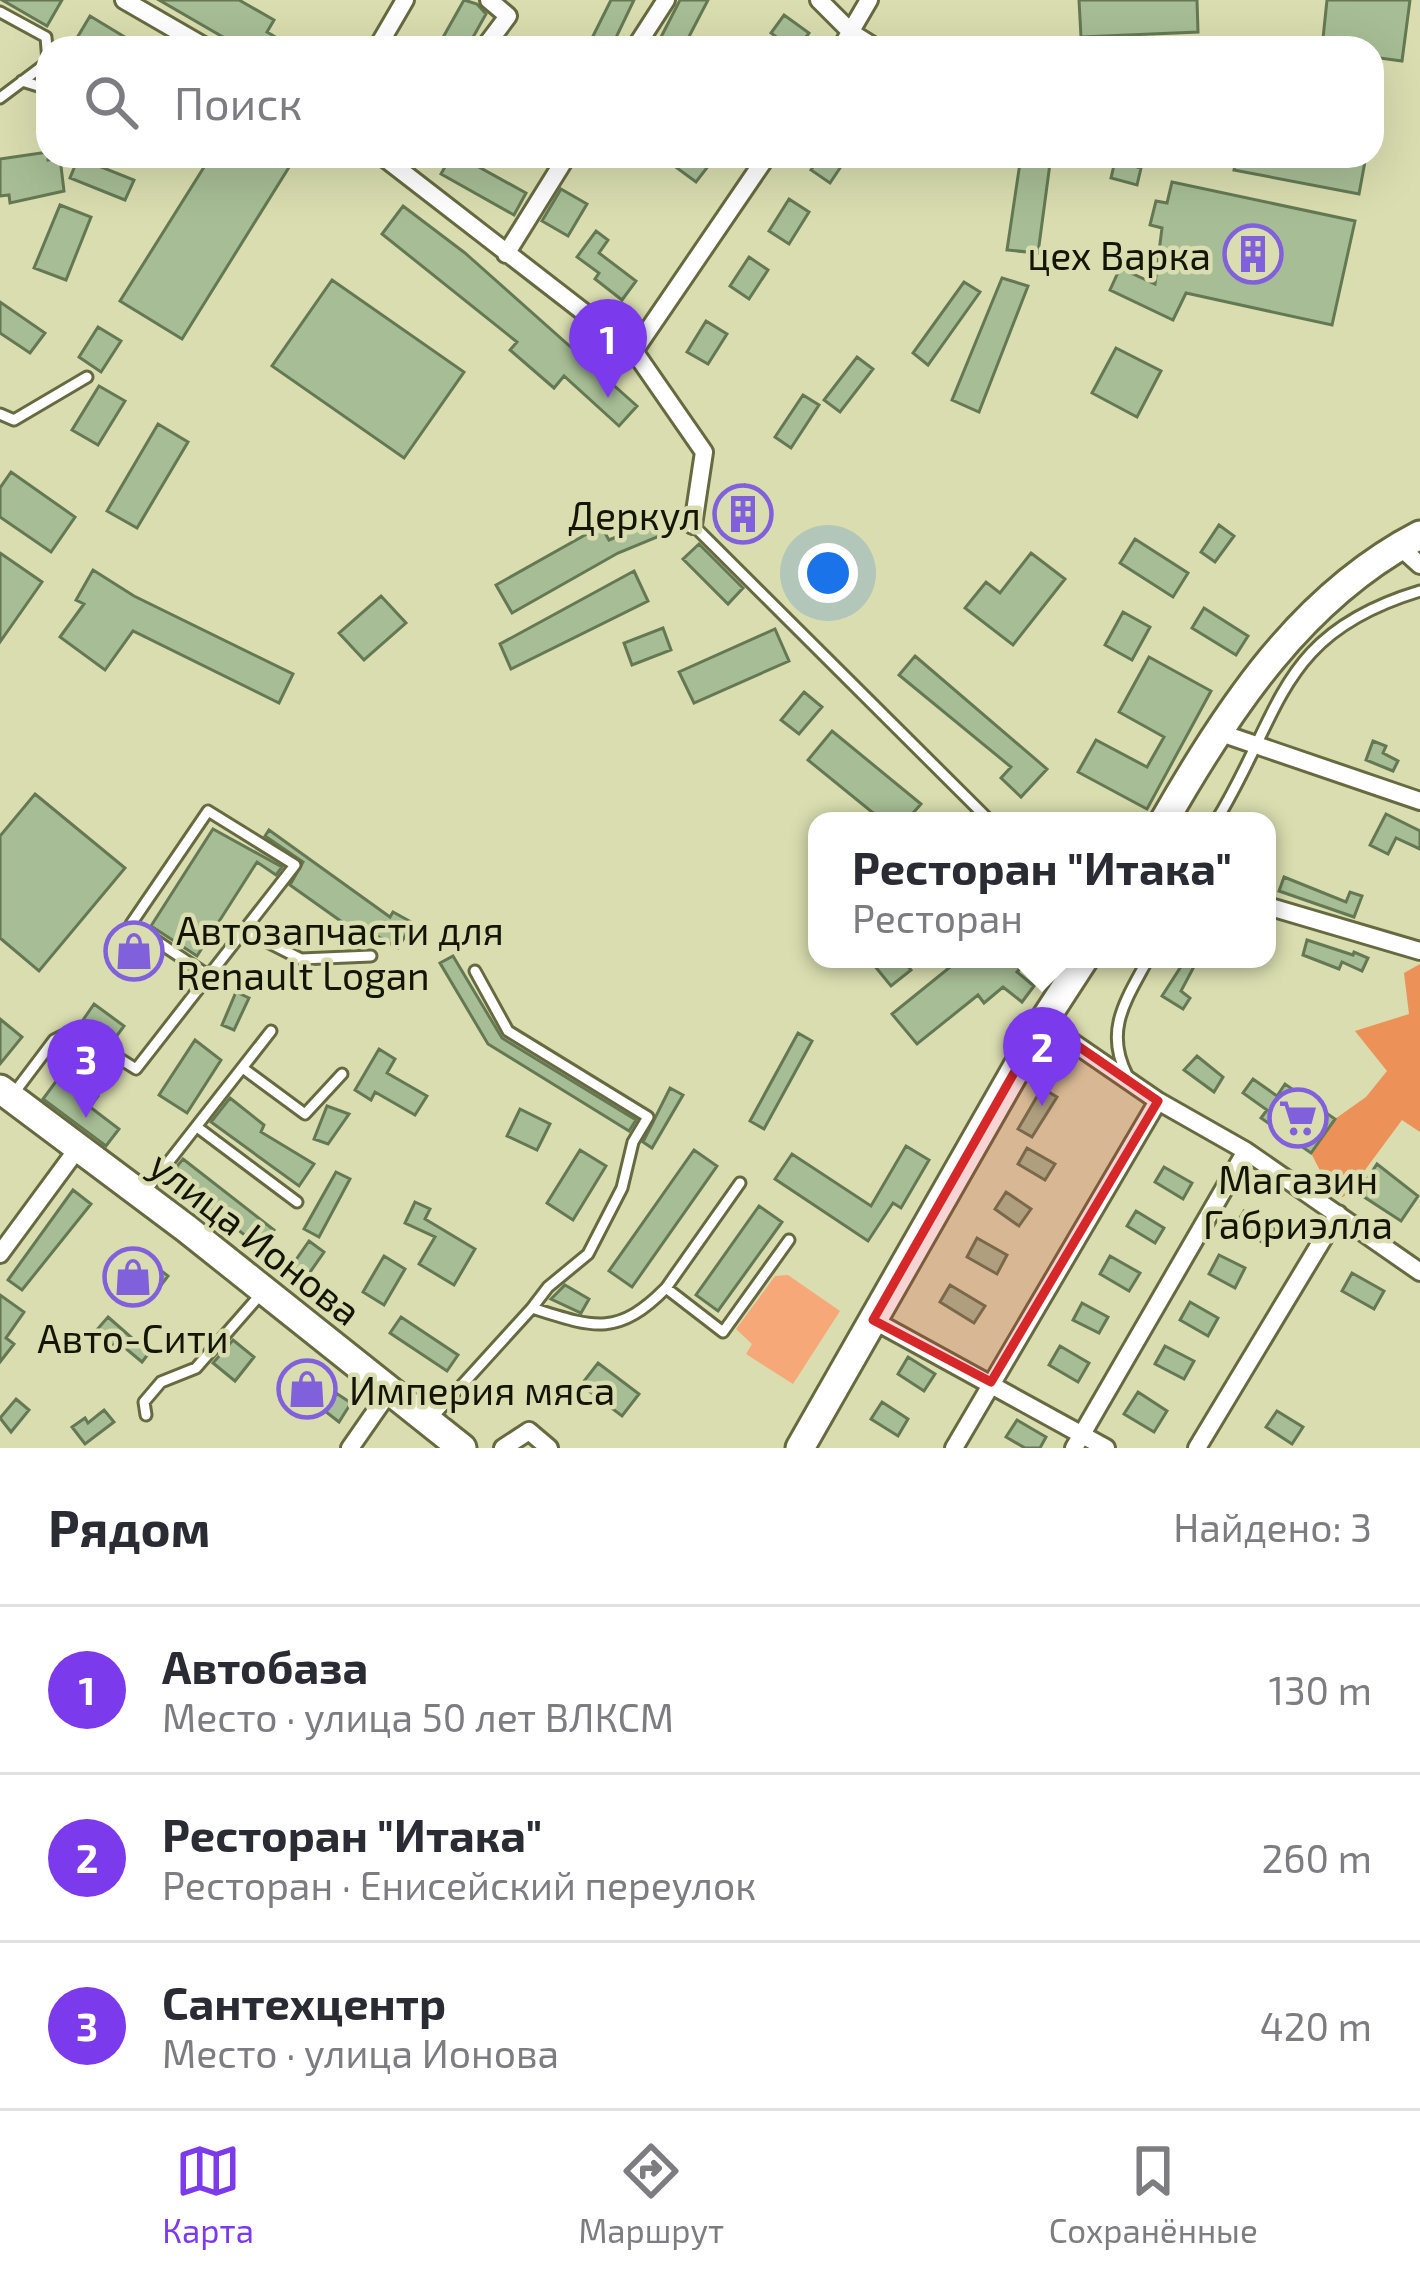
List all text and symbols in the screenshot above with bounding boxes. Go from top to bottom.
search box [36,36,1384,168]
icon: search [78,69,144,135]
text: Поиск [174,75,302,129]
building icon: цех Варка [1222,223,1284,285]
place label: цех Варка [1027,231,1211,278]
pin: 1 [569,299,647,398]
building icon: Деркул [712,483,774,545]
place label: Деркул [568,491,701,539]
your location [798,543,858,603]
popup [808,812,1276,968]
text: Ресторан "Итака" [852,840,1232,894]
text: Ресторан [852,894,1023,941]
place label: Автозапчасти для Renault Logan [176,906,504,998]
shop icon: Автозапчасти для Renault Logan [103,920,165,982]
pin: 2 [1003,1007,1081,1106]
pin: 3 [47,1019,125,1118]
supermarket icon: Магазин Габриэлла [1267,1087,1329,1149]
street label: улица Ионова [140,1140,371,1335]
place label: Магазин Габриэлла [1203,1155,1393,1247]
shop icon: Авто-Сити [102,1246,164,1308]
place label: Авто-Сити [37,1314,229,1361]
shop icon: Империя мяса [276,1358,338,1420]
place label: Империя мяса [349,1366,615,1413]
text: Рядом [48,1496,211,1557]
text: Найдено: 3 [1173,1503,1372,1550]
text: Автобаза [162,1639,368,1693]
text: 1 [79,1666,95,1713]
text: 130 m [1268,1666,1372,1713]
text: Место · улица 50 лет ВЛКСМ [162,1693,674,1740]
text: Ресторан "Итака" [162,1807,542,1861]
text: 2 [76,1834,98,1881]
text: 260 m [1261,1834,1372,1881]
text: Ресторан · Енисейский переулок [162,1861,756,1908]
text: Сантехцентр [162,1975,446,2029]
text: 3 [76,2002,98,2049]
text: 420 m [1260,2002,1372,2049]
text: Место · улица Ионова [162,2029,559,2076]
tab: Карта [162,2138,254,2250]
tab: Маршрут [578,2138,724,2250]
tab: Сохранённые [1049,2138,1258,2250]

